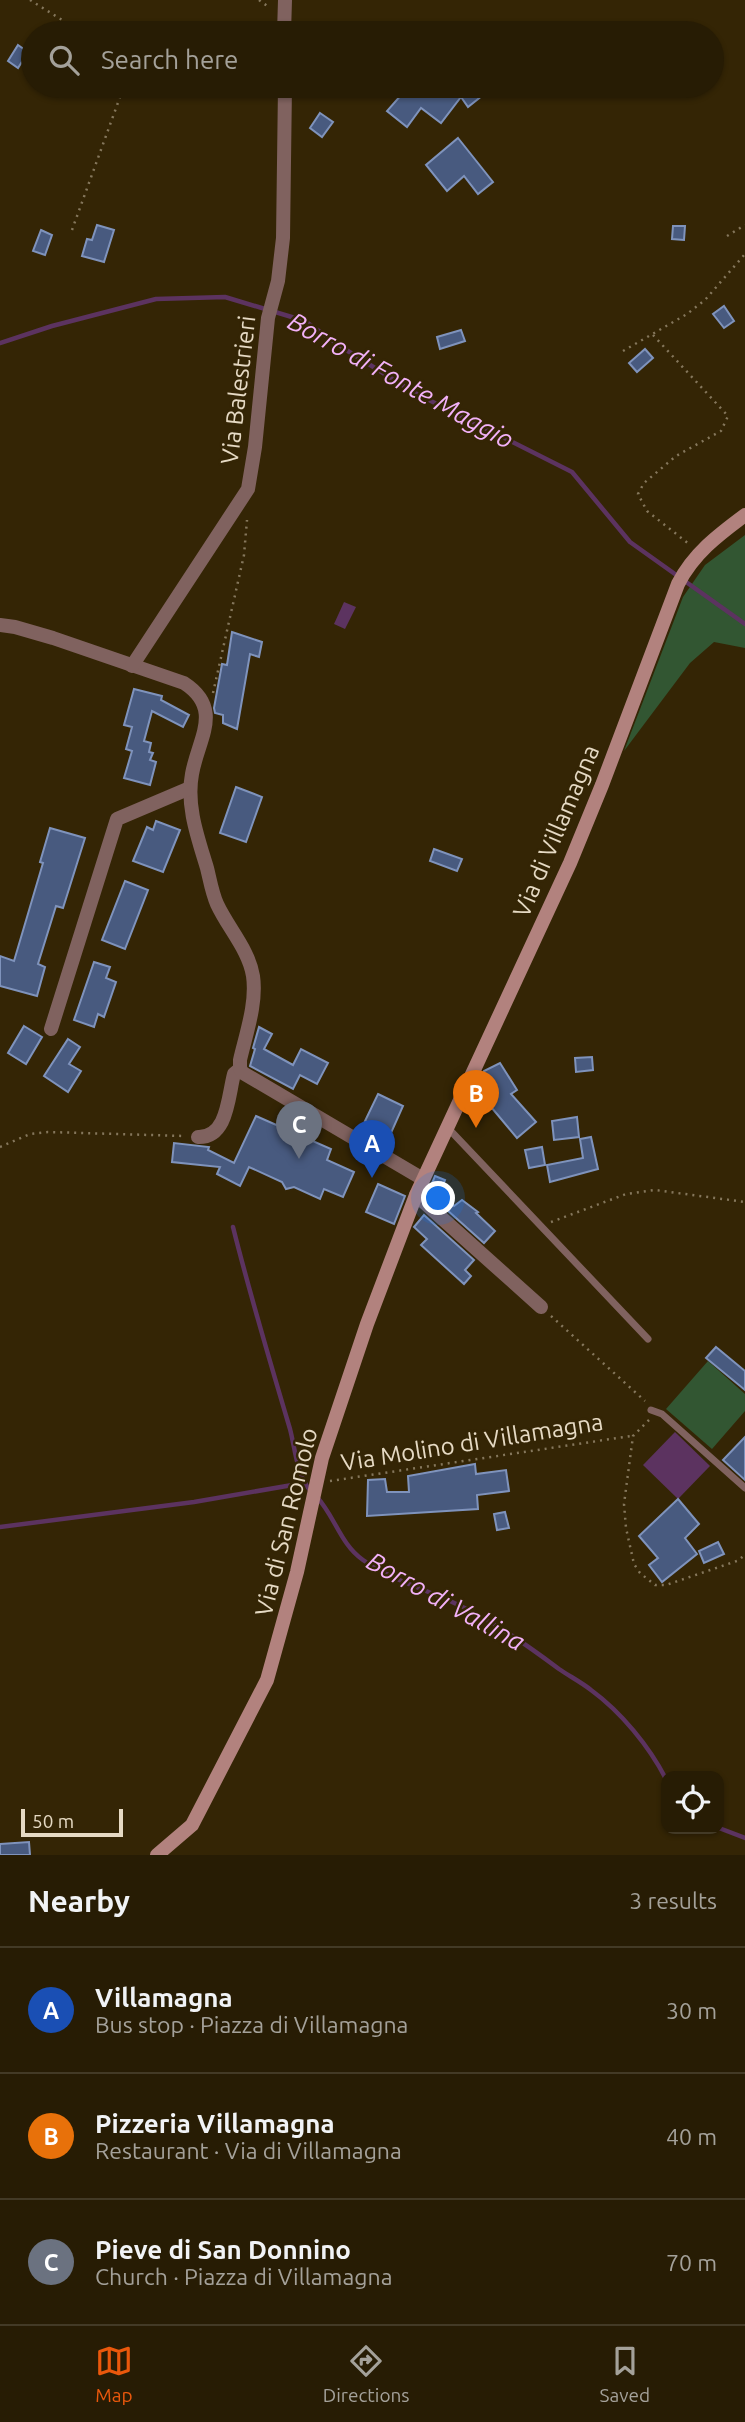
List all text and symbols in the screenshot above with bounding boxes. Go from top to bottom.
search box [21,21,724,98]
icon: search [45,41,83,79]
text: Search here [101,45,238,74]
water label: Borro di Fonte Maggio [283,306,519,454]
street label: Via Balestrieri [215,314,261,466]
street label: Via di Villamagna [507,741,605,921]
pin: B [453,1070,499,1128]
pin: C [276,1101,322,1159]
pin: A [349,1120,395,1178]
your location [421,1181,455,1215]
street label: Via Molino di Villamagna [339,1408,605,1476]
street label: Via di San Romolo [250,1425,322,1619]
water label: Borro di Vallina [362,1546,530,1656]
map controls [661,1771,724,1834]
button: locate [661,1771,724,1834]
scale bar [21,1806,122,1838]
text: 50 m [32,1810,74,1832]
text: Nearby [28,1884,130,1918]
text: 3 results [629,1888,717,1913]
text: Villamagna [95,1983,233,2012]
text: A [43,1998,59,2023]
text: 30 m [666,1998,717,2023]
text: Bus stop · Piazza di Villamagna [95,2012,408,2037]
text: Pizzeria Villamagna [95,2109,335,2138]
text: B [43,2124,59,2149]
text: 40 m [666,2124,717,2149]
text: Restaurant · Via di Villamagna [95,2138,402,2163]
text: Pieve di San Donnino [95,2235,351,2264]
text: C [44,2250,58,2275]
text: 70 m [666,2250,717,2275]
text: Church · Piazza di Villamagna [95,2264,392,2289]
tab: Map [95,2342,133,2406]
tab: Directions [323,2342,410,2406]
tab: Saved [599,2342,650,2406]

